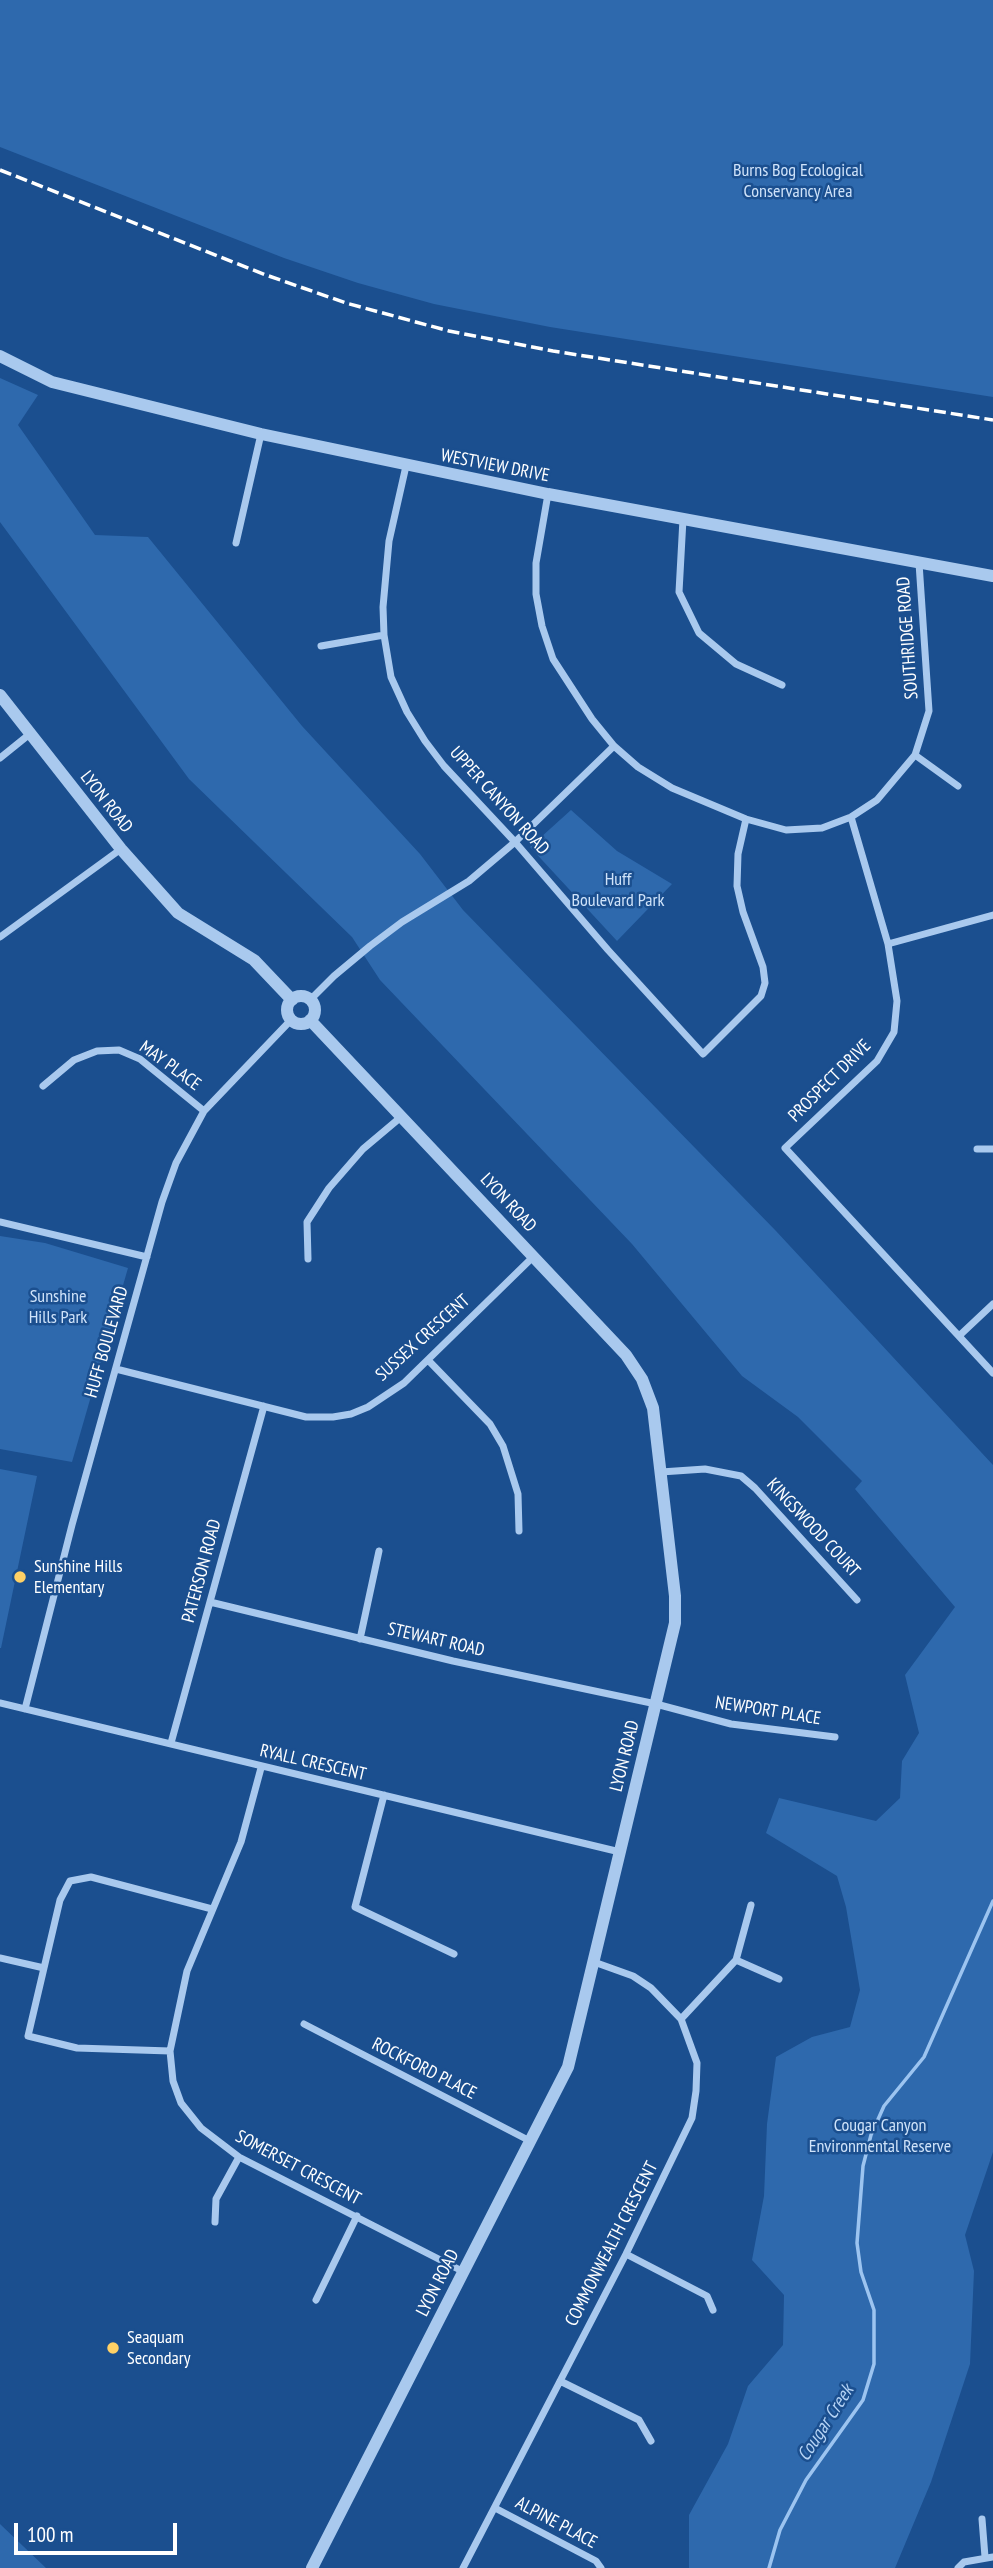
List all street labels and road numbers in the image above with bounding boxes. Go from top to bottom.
street label: WESTVIEW DRIVE [439,445,551,487]
street label: SOUTHRIDGE ROAD [893,576,923,700]
street label: UPPER CANYON ROAD [445,742,553,860]
street label: LYON ROAD [75,767,137,837]
street label: PROSPECT DRIVE [784,1035,876,1127]
street label: MAY PLACE [135,1036,205,1096]
street label: LYON ROAD [475,1169,541,1237]
street label: HUFF BOULEVARD [81,1284,133,1400]
street label: SUSSEX CRESCENT [372,1290,474,1386]
street label: KINGSWOOD COURT [762,1474,864,1582]
street label: PATERSON ROAD [178,1517,226,1625]
street label: STEWART ROAD [385,1618,487,1662]
street label: NEWPORT PLACE [714,1692,822,1730]
street label: LYON ROAD [606,1718,644,1794]
street label: RYALL CRESCENT [258,1740,368,1786]
street label: ROCKFORD PLACE [368,2033,480,2105]
street label: SOMERSET CRESCENT [232,2126,364,2210]
street label: COMMONWEALTH CRESCENT [561,2158,663,2330]
street label: LYON ROAD [412,2246,464,2320]
street label: ALPINE PLACE [511,2492,601,2554]

